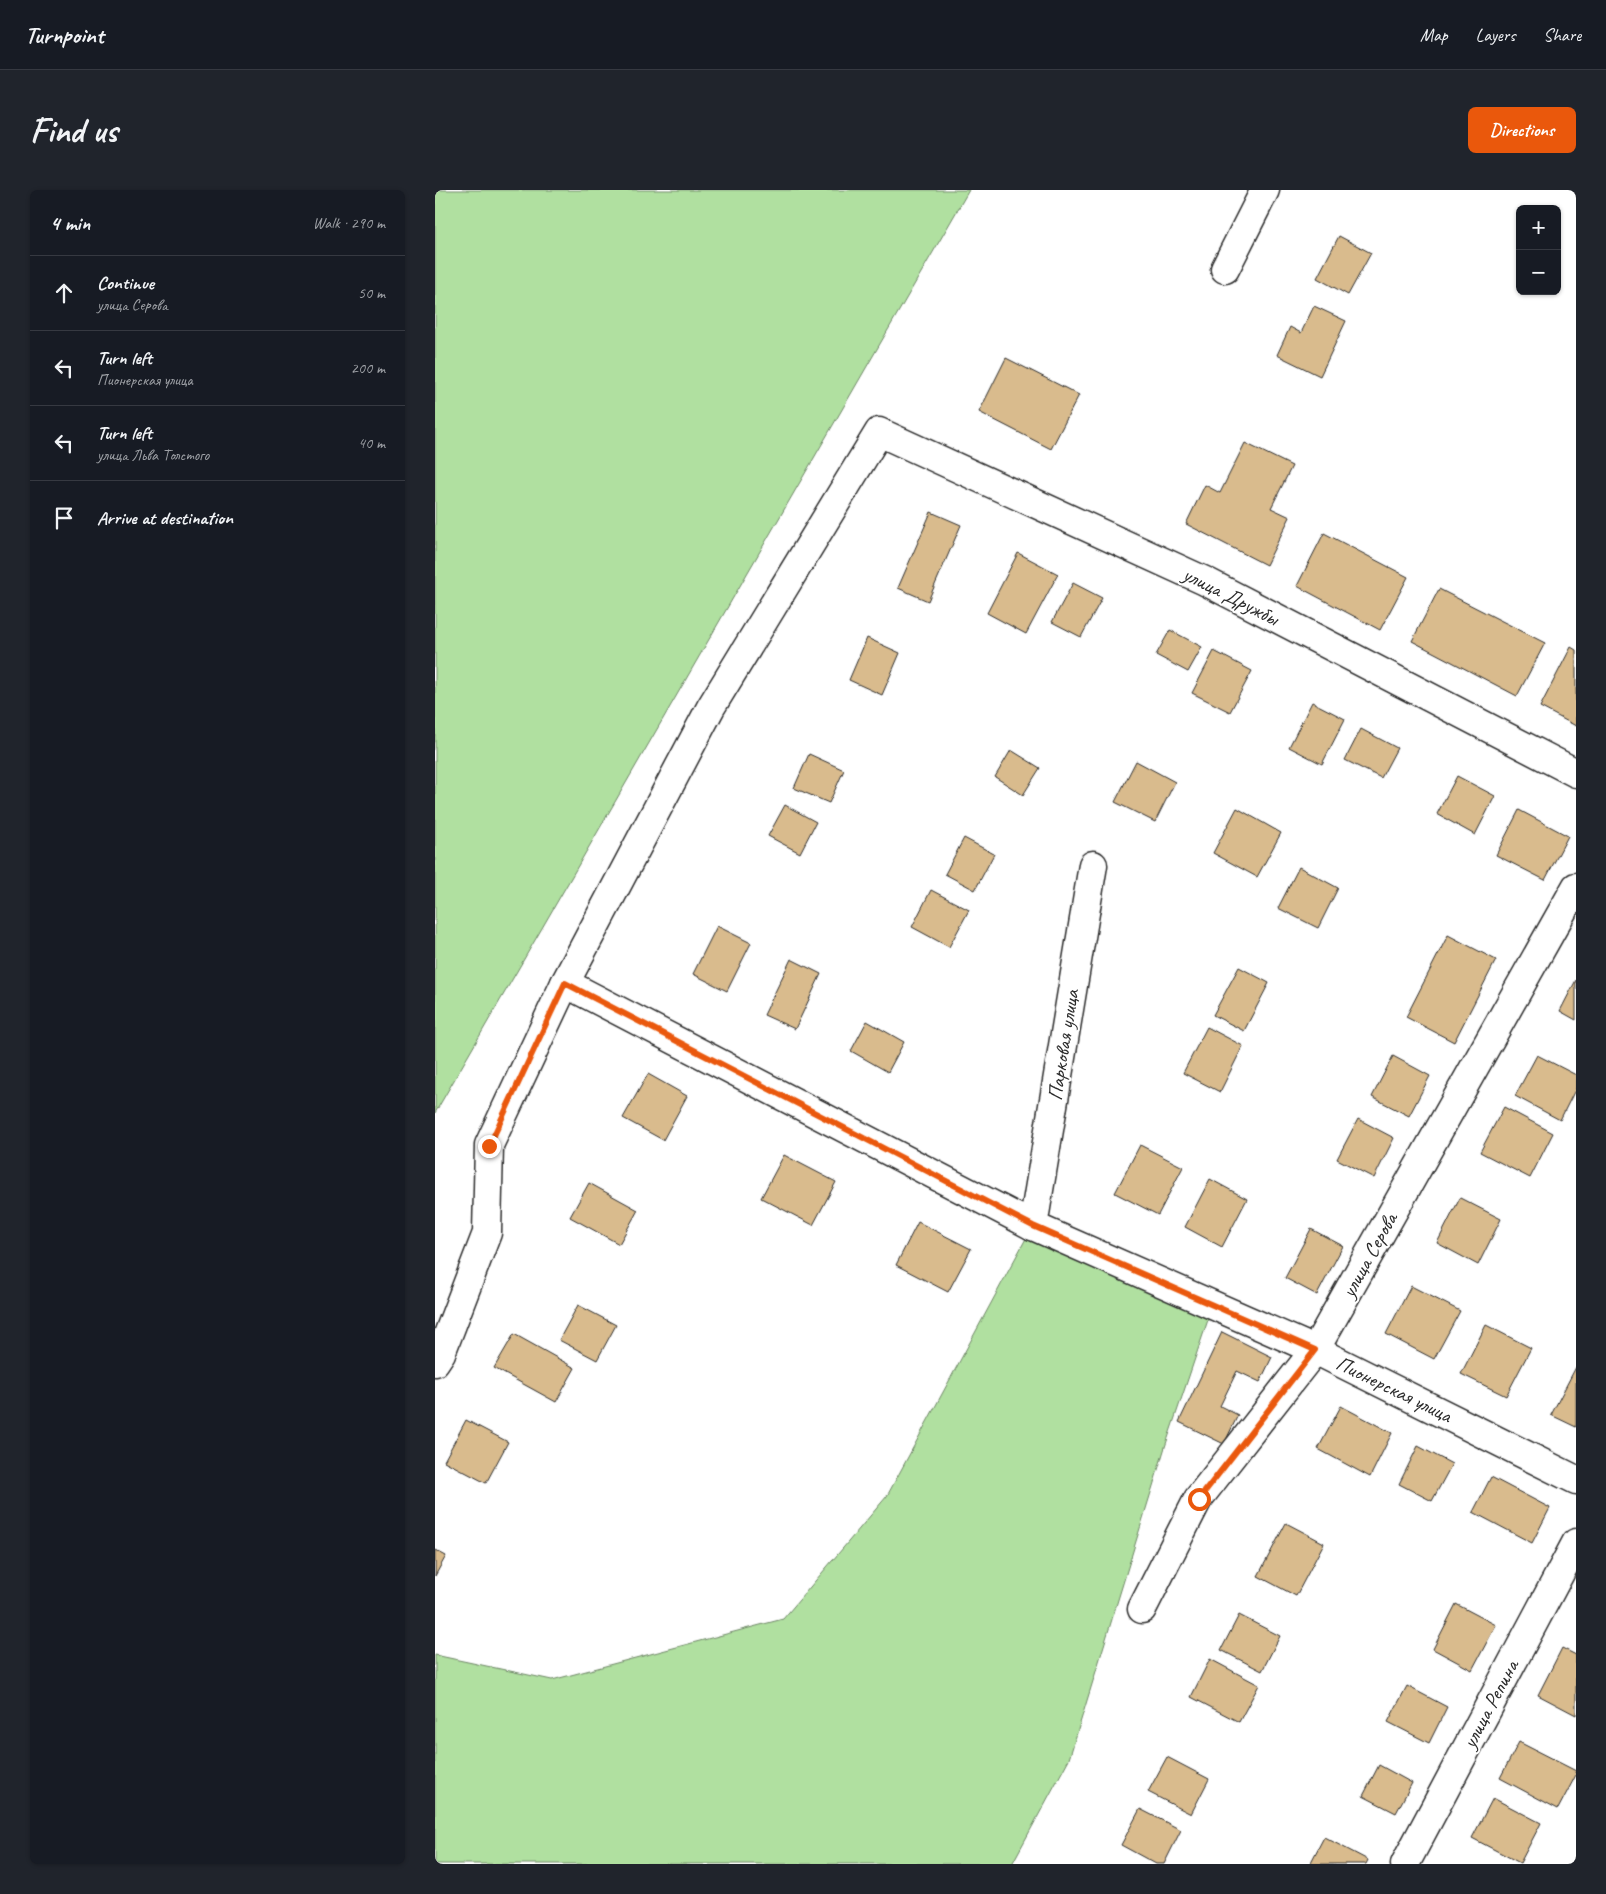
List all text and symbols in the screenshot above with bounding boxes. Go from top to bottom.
text: Turnpoint [25,20,104,50]
text: Map [1420,24,1448,46]
text: Layers [1476,24,1515,46]
text: Share [1543,24,1581,46]
button: Directions [1468,107,1576,153]
text: Find us [30,108,117,153]
map controls [1516,205,1561,295]
button: + [1516,205,1561,250]
text: 4 min [50,210,90,236]
text: Walk · 290 m [313,213,385,233]
button: − [1516,250,1561,295]
text: Continue [97,271,154,295]
icon: ahead [50,279,78,307]
text: 50 m [358,283,385,303]
text: улица Серова [97,295,168,315]
text: Turn left [97,346,152,370]
icon: left [50,354,78,382]
text: 200 m [351,358,385,378]
text: Пионерская улица [97,370,193,390]
text: Turn left [97,421,152,445]
icon: left [50,429,78,457]
text: 40 m [358,433,385,453]
text: улица Льва Толстого [97,445,209,465]
icon: arrive [50,504,78,532]
text: Arrive at destination [97,506,233,530]
street label: улица Дружбы [1177,560,1285,632]
street label: Парковая улица [1041,986,1085,1102]
route end [478,1135,501,1158]
street label: улица Серова [1334,1206,1404,1304]
street label: Пионерская улица [1332,1350,1458,1429]
route start [1188,1488,1211,1511]
street label: улица Репина [1455,1653,1525,1754]

